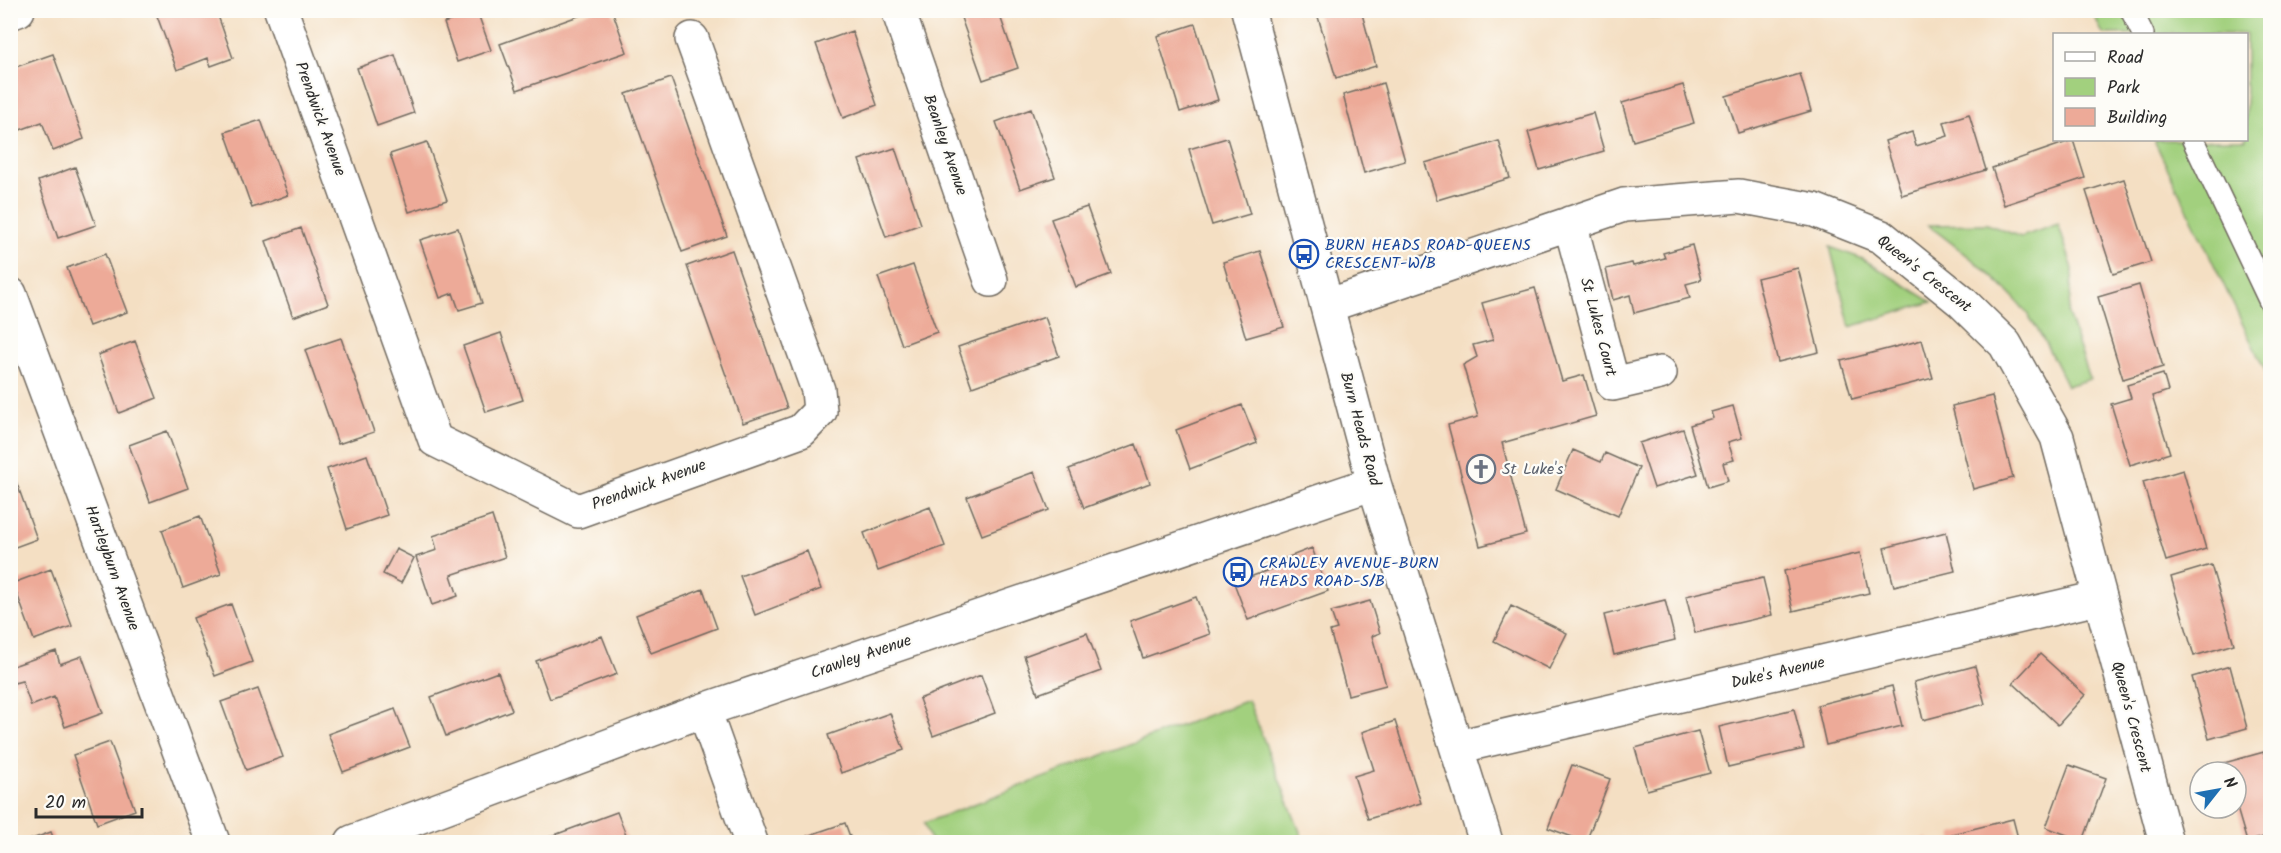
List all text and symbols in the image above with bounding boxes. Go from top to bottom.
legend [2053,33,2248,141]
text: Road [2107,44,2144,73]
street label: Prendwick Avenue [288,58,352,180]
text: Park [2107,74,2140,103]
street label: Beanley Avenue [916,91,974,199]
text: Building [2107,104,2167,133]
street label: Queen's Crescent [1871,229,1977,320]
place label: BURN HEADS ROAD-QUEENS CRESCENT-W/B [1325,233,1531,276]
bus stop icon: BURN HEADS ROAD-QUEENS CRESCENT-W/B [1288,238,1320,270]
street label: St Lukes Court [1573,275,1623,380]
street label: Burn Heads Road [1333,369,1387,490]
street label: Prendwick Avenue [588,453,710,517]
church icon: St Luke's [1465,453,1497,485]
place label: St Luke's [1502,457,1564,482]
street label: Hartleyburn Avenue [78,502,146,634]
place label: CRAWLEY AVENUE-BURN HEADS ROAD-S/B [1259,551,1439,594]
bus stop icon: CRAWLEY AVENUE-BURN HEADS ROAD-S/B [1222,556,1254,588]
street label: Crawley Avenue [807,628,915,686]
street label: Duke's Avenue [1729,650,1827,696]
street label: Queen's Crescent [2104,659,2158,776]
north arrow [2188,760,2248,820]
text: N [2216,772,2243,794]
scale bar [36,781,142,819]
text: 20 m [45,789,86,818]

